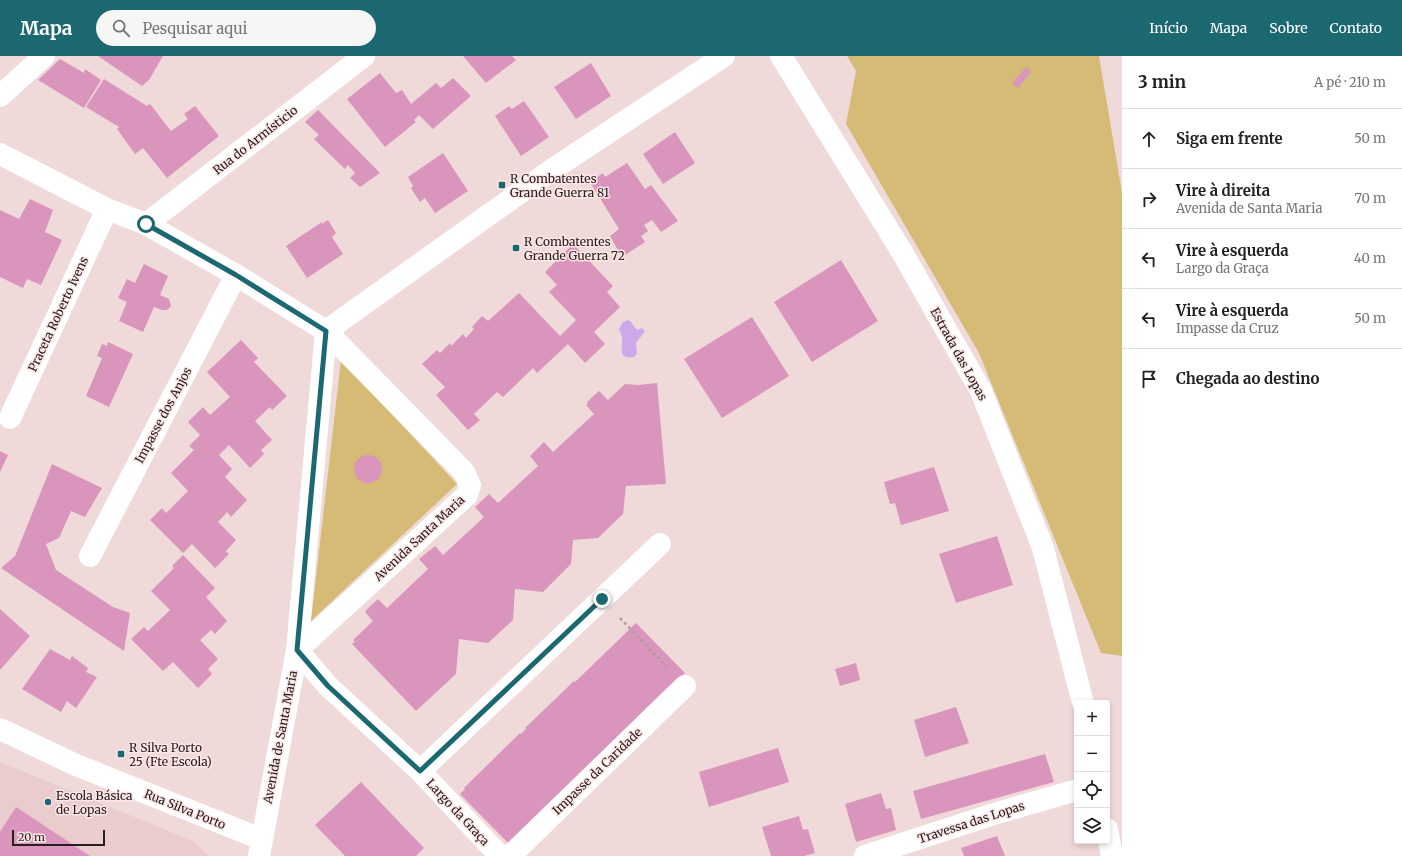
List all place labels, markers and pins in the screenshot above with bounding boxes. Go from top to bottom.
place label: R Combatentes Grande Guerra 81 [510,171,610,200]
marker: R Combatentes Grande Guerra 81 [497,180,507,190]
place label: R Combatentes Grande Guerra 72 [524,234,625,263]
marker: R Combatentes Grande Guerra 72 [511,243,521,253]
place label: R Silva Porto 25 (Fte Escola) [129,740,212,769]
marker: R Silva Porto 25 (Fte Escola) [116,749,126,759]
place label: Escola Básica de Lopas [56,788,133,817]
marker: Escola Básica de Lopas [43,797,53,807]

